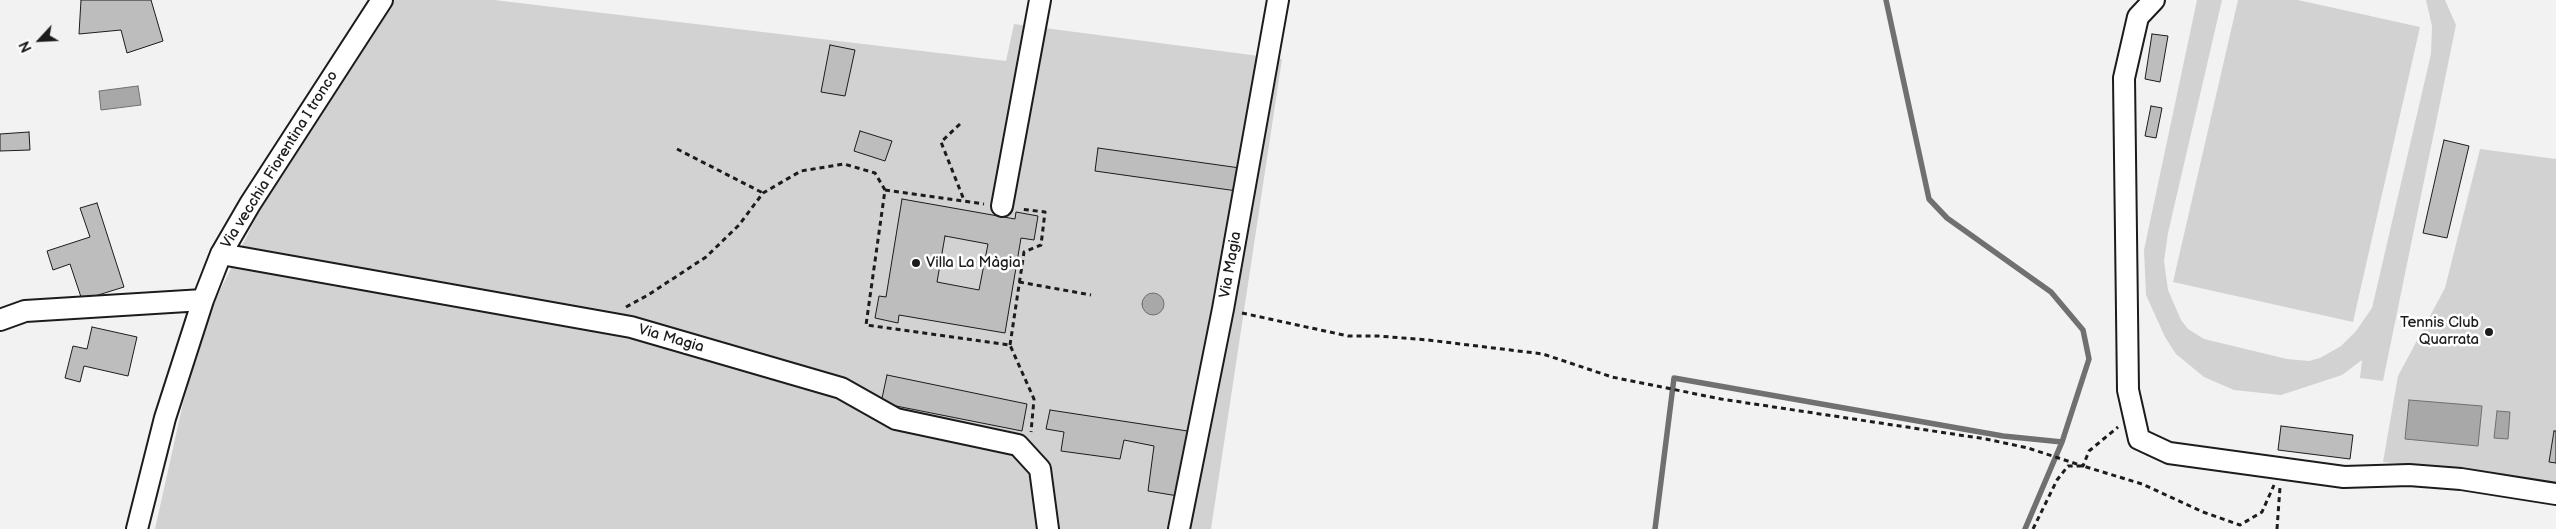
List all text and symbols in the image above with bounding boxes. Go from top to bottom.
north arrow [15,15,65,65]
text: N [16,38,36,55]
street label: Via vecchia Fiorentina I tronco [218,68,342,252]
street label: Via Magia [1216,230,1246,300]
place label: Villa La Màgia [926,254,1021,272]
marker: Villa La Màgia [910,257,922,269]
place label: Tennis Club Quarrata [2400,314,2479,349]
street label: Via Magia [636,321,706,357]
marker: Tennis Club Quarrata [2483,326,2495,338]

